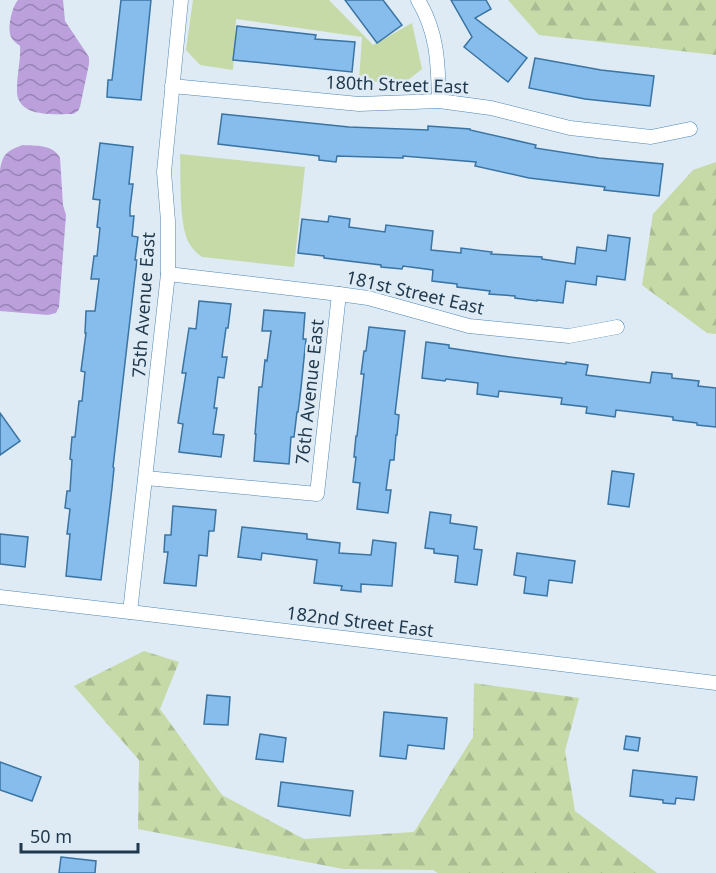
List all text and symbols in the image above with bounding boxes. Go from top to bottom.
street label: 180th Street East [325,70,470,99]
street label: 75th Avenue East [126,231,160,379]
street label: 181st Street East [344,264,487,320]
street label: 76th Avenue East [289,318,329,466]
street label: 182nd Street East [285,600,435,642]
scale bar [21,816,138,854]
text: 50 m [30,824,72,848]

